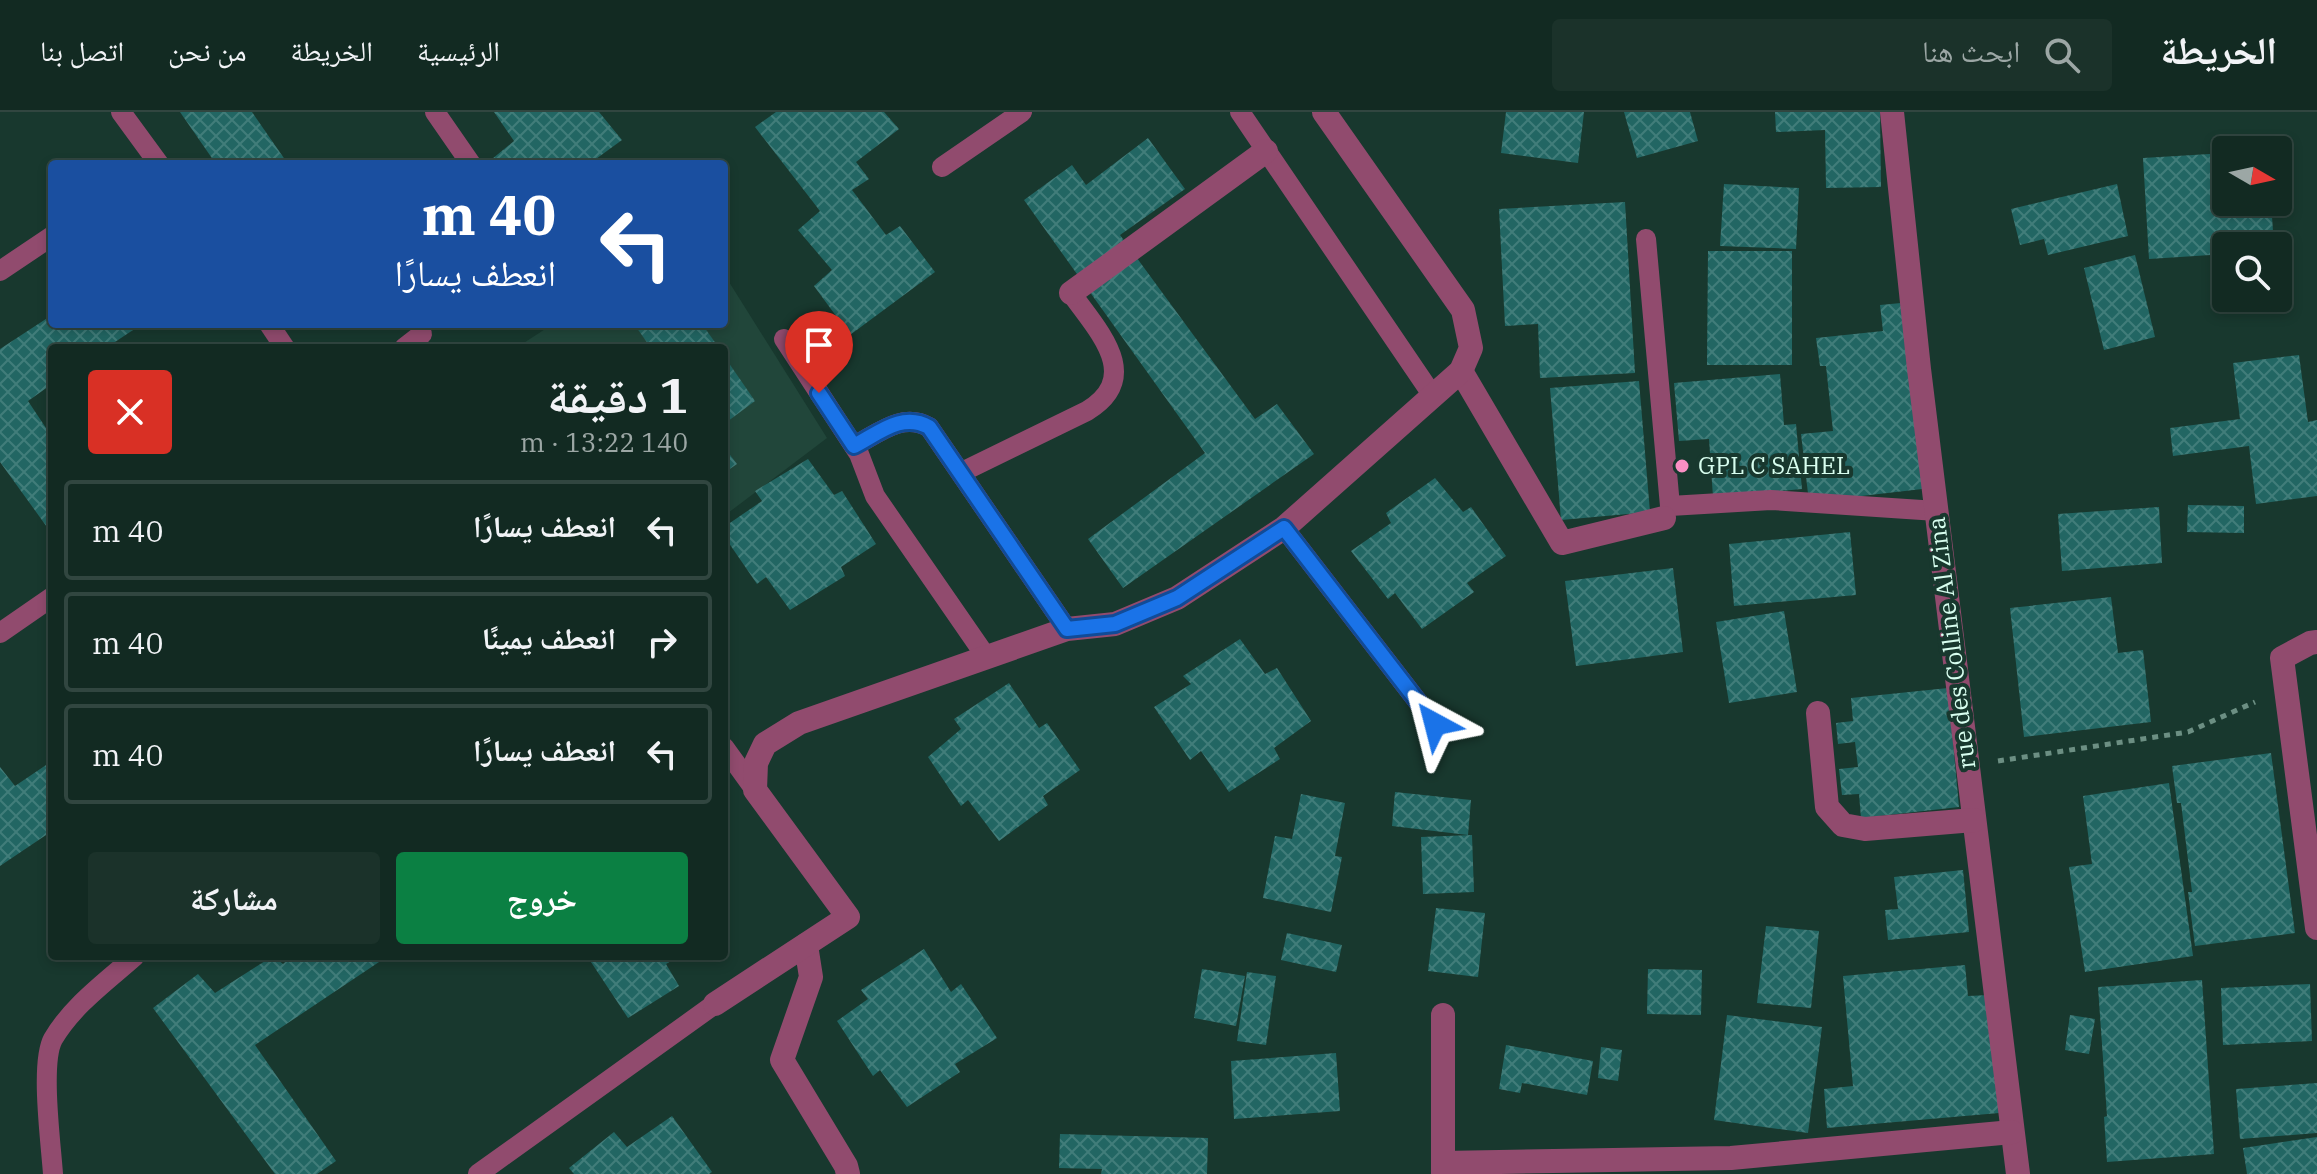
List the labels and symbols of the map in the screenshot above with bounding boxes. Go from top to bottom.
north arrow [2212,136,2292,216]
pin [785,311,853,393]
place label: GPL C SAHEL [1698,449,1850,481]
marker: GPL C SAHEL [1673,457,1691,475]
street label: rue des Colline Al Zina [1920,515,1982,771]
position arrow [1393,682,1477,766]

